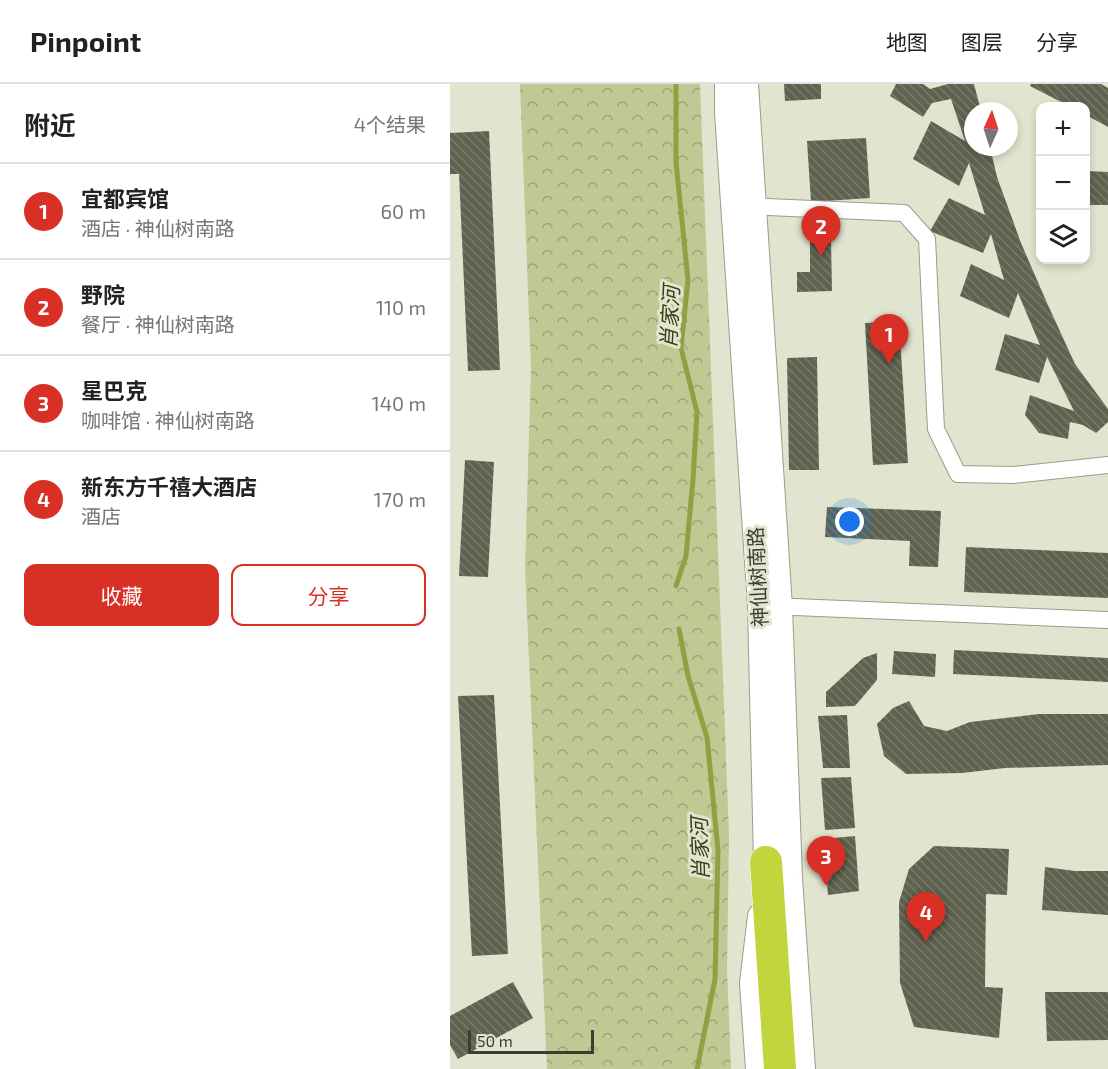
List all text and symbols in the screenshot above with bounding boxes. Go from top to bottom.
text: Pinpoint [30,24,141,58]
text: 地图 [886,29,928,54]
text: 图层 [961,29,1003,54]
text: 分享 [1036,29,1078,54]
north arrow [964,102,1018,156]
map controls [1036,102,1090,264]
button: + [1036,102,1090,156]
text: 附近 [24,109,76,140]
text: 4个结果 [354,112,426,136]
button: − [1036,156,1090,210]
text: 宜都宾馆 [81,185,169,211]
text: 1 [39,199,48,223]
text: 60 m [381,199,426,223]
pin: 2 [802,206,841,256]
button: layers [1036,210,1090,264]
text: 酒店 · 神仙树南路 [81,216,235,240]
text: 野院 [81,281,125,307]
water label: 肖家河 [655,281,683,349]
text: 2 [38,295,49,319]
text: 110 m [376,295,426,319]
text: 餐厅 · 神仙树南路 [81,312,235,336]
pin: 1 [870,314,908,364]
text: 星巴克 [81,377,147,403]
text: 3 [38,391,49,415]
text: 140 m [372,391,426,415]
text: 咖啡馆 · 神仙树南路 [81,408,255,432]
text: 新东方千禧大酒店 [81,473,257,499]
text: 4 [37,487,50,511]
text: 170 m [374,487,426,511]
text: 酒店 [81,504,121,528]
your location [835,507,864,536]
street label: 神仙树南路 [742,526,772,628]
button: 收藏 [24,564,219,626]
button: 分享 [231,564,426,626]
water label: 肖家河 [685,813,713,881]
pin: 3 [806,836,845,886]
pin: 4 [906,892,946,942]
scale bar [468,1027,594,1054]
text: 50 m [477,1031,513,1050]

